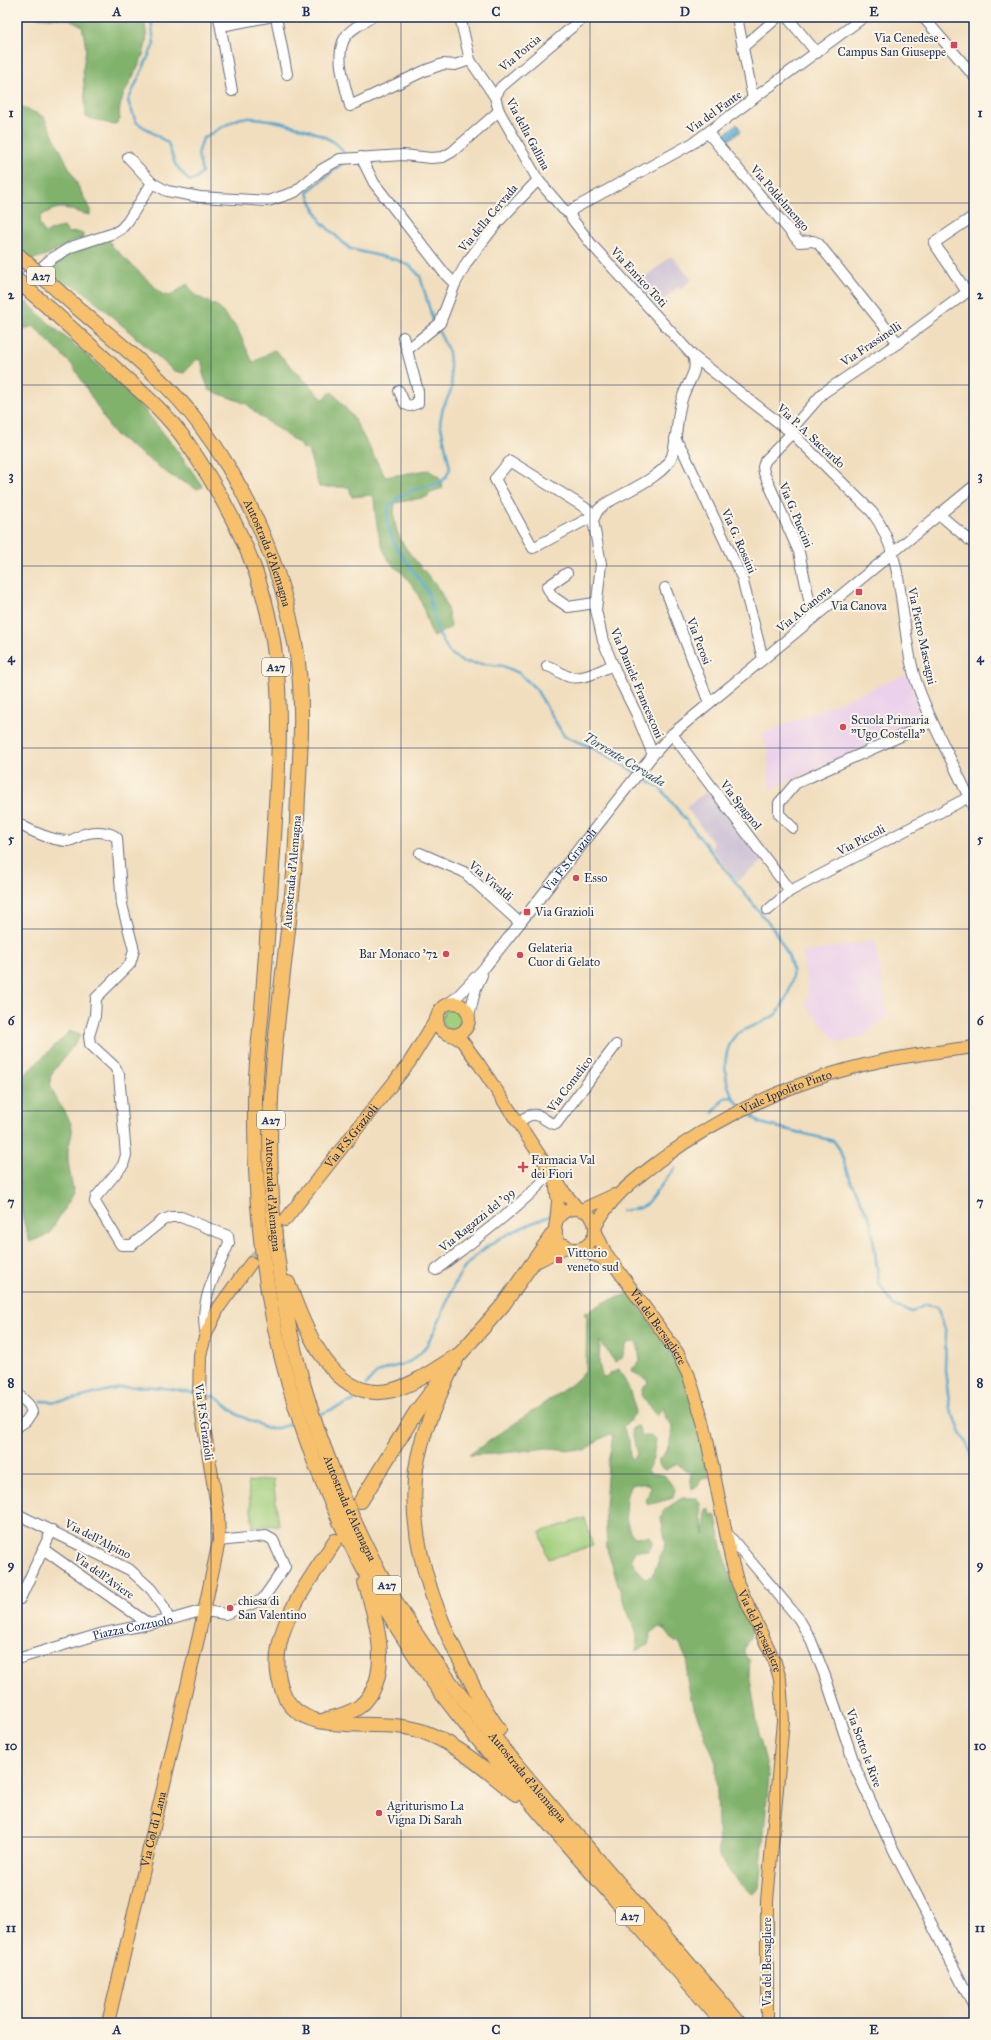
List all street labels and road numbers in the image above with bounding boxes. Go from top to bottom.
street label: Via Porcia [496,31,544,75]
street label: Via del Fante [683,87,744,137]
street label: Via della Gallina [503,95,553,173]
street label: Via Poldelmengo [746,161,812,234]
street label: Via della Cervada [455,181,521,256]
street label: Via Enrico Toti [607,243,671,310]
road number: A27 [27,267,55,285]
street label: Via Frassinelli [837,318,904,370]
street label: Via P. A. Saccardo [773,400,848,471]
street label: Via G. Puccini [776,479,816,550]
street label: Autostrada d'Alemagna [240,496,294,609]
street label: Via G. Rossini [718,506,760,576]
street label: Via A.Canova [773,582,835,636]
street label: Via Pietro Mascagni [904,585,939,687]
street label: Via Perosi [683,615,715,667]
street label: Via Daniele Francesconi [607,625,667,741]
road number: A27 [262,658,290,676]
street label: Via Spagnol [716,777,765,834]
street label: Autostrada d'Alemagna [280,814,305,930]
street label: Via Piccoli [834,821,888,859]
street label: Via F.S.Grazioli [540,825,600,896]
street label: Via Vivaldi [465,857,517,904]
street label: Via Comelico [544,1053,596,1115]
street label: Viale Ippolito Pinto [737,1067,833,1117]
street label: Via F.S.Grazioli [321,1101,381,1172]
road number: A27 [257,1111,285,1129]
street label: Autostrada d'Alemagna [263,1137,284,1253]
street label: Via Ragazzi del '99 [436,1185,518,1256]
street label: Via del Bersagliere [626,1285,689,1367]
street label: Via F.S.Grazioli [192,1382,216,1462]
street label: Autostrada d'Alemagna [320,1453,380,1564]
street label: Via dell'Alpino [62,1516,134,1562]
street label: Via dell'Aviere [70,1550,137,1602]
road number: A27 [373,1576,401,1594]
street label: Via del Bersagliere [734,1586,785,1674]
street label: Piazza Cozzuolo [91,1612,174,1643]
street label: Via Sotto le Rive [843,1706,885,1789]
street label: Autostrada d'Alemagna [485,1728,570,1826]
street label: Via Col di Lana [138,1789,169,1869]
road number: A27 [616,1907,644,1925]
street label: Via del Bersagliere [760,1917,775,2008]

